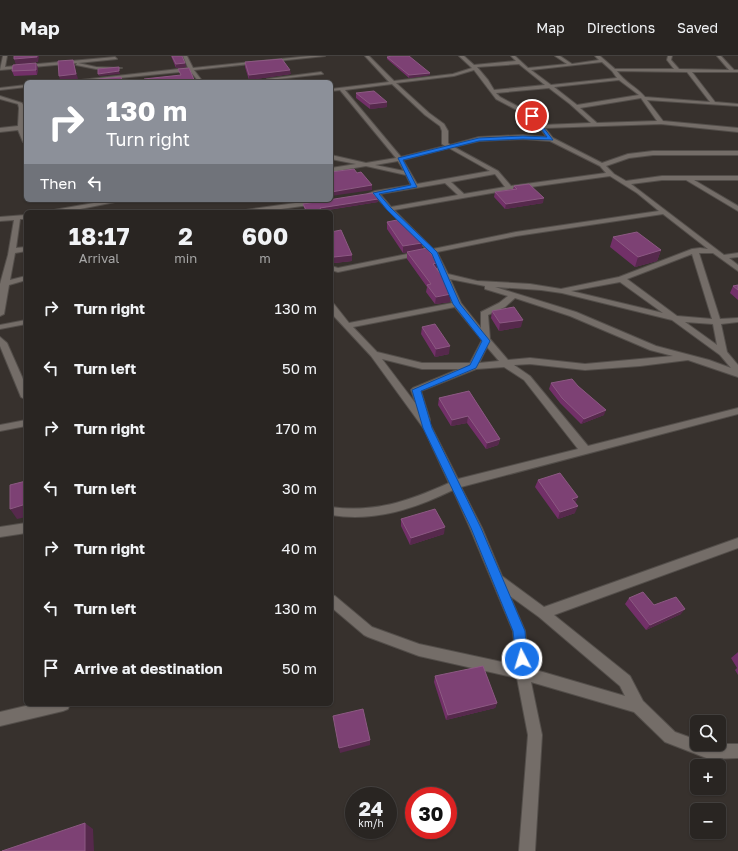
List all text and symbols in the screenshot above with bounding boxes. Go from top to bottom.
text: Map [20,16,60,39]
text: Map [536,19,565,36]
text: Directions [587,19,655,36]
text: Saved [677,19,718,36]
text: 130 m [106,94,187,127]
icon: right [40,96,92,148]
pin [515,99,549,133]
icon: arrive [521,105,543,127]
text: Turn right [106,128,190,150]
icon: left [84,172,106,194]
text: Then [40,174,76,192]
text: 18:17 [69,221,130,250]
text: 2 [178,221,193,250]
text: 600 [242,221,288,250]
text: Arrival [79,250,119,266]
text: min [174,250,197,266]
text: m [259,250,271,266]
icon: right [40,297,62,319]
text: Turn right [74,299,145,317]
text: 130 m [275,299,317,317]
icon: left [40,357,62,379]
text: Turn left [74,359,136,377]
text: 50 m [282,359,317,377]
icon: right [40,417,62,439]
text: Turn right [74,419,145,437]
text: 170 m [275,419,317,437]
icon: left [40,477,62,499]
text: Turn left [74,479,136,497]
text: 30 m [282,479,317,497]
icon: right [40,537,62,559]
text: Turn right [74,539,145,557]
text: 40 m [282,539,317,557]
icon: left [40,597,62,619]
text: Turn left [74,599,136,617]
text: 130 m [275,599,317,617]
position arrow [501,638,543,680]
icon: arrive [40,657,62,679]
text: Arrive at destination [74,659,223,677]
text: 50 m [282,659,317,677]
map controls [690,715,726,839]
button: search [690,715,726,751]
button: + [690,759,726,795]
speed limit sign: 30 [405,787,457,839]
text: 24 [359,796,383,820]
button: − [690,803,726,839]
text: km/h [358,817,384,829]

